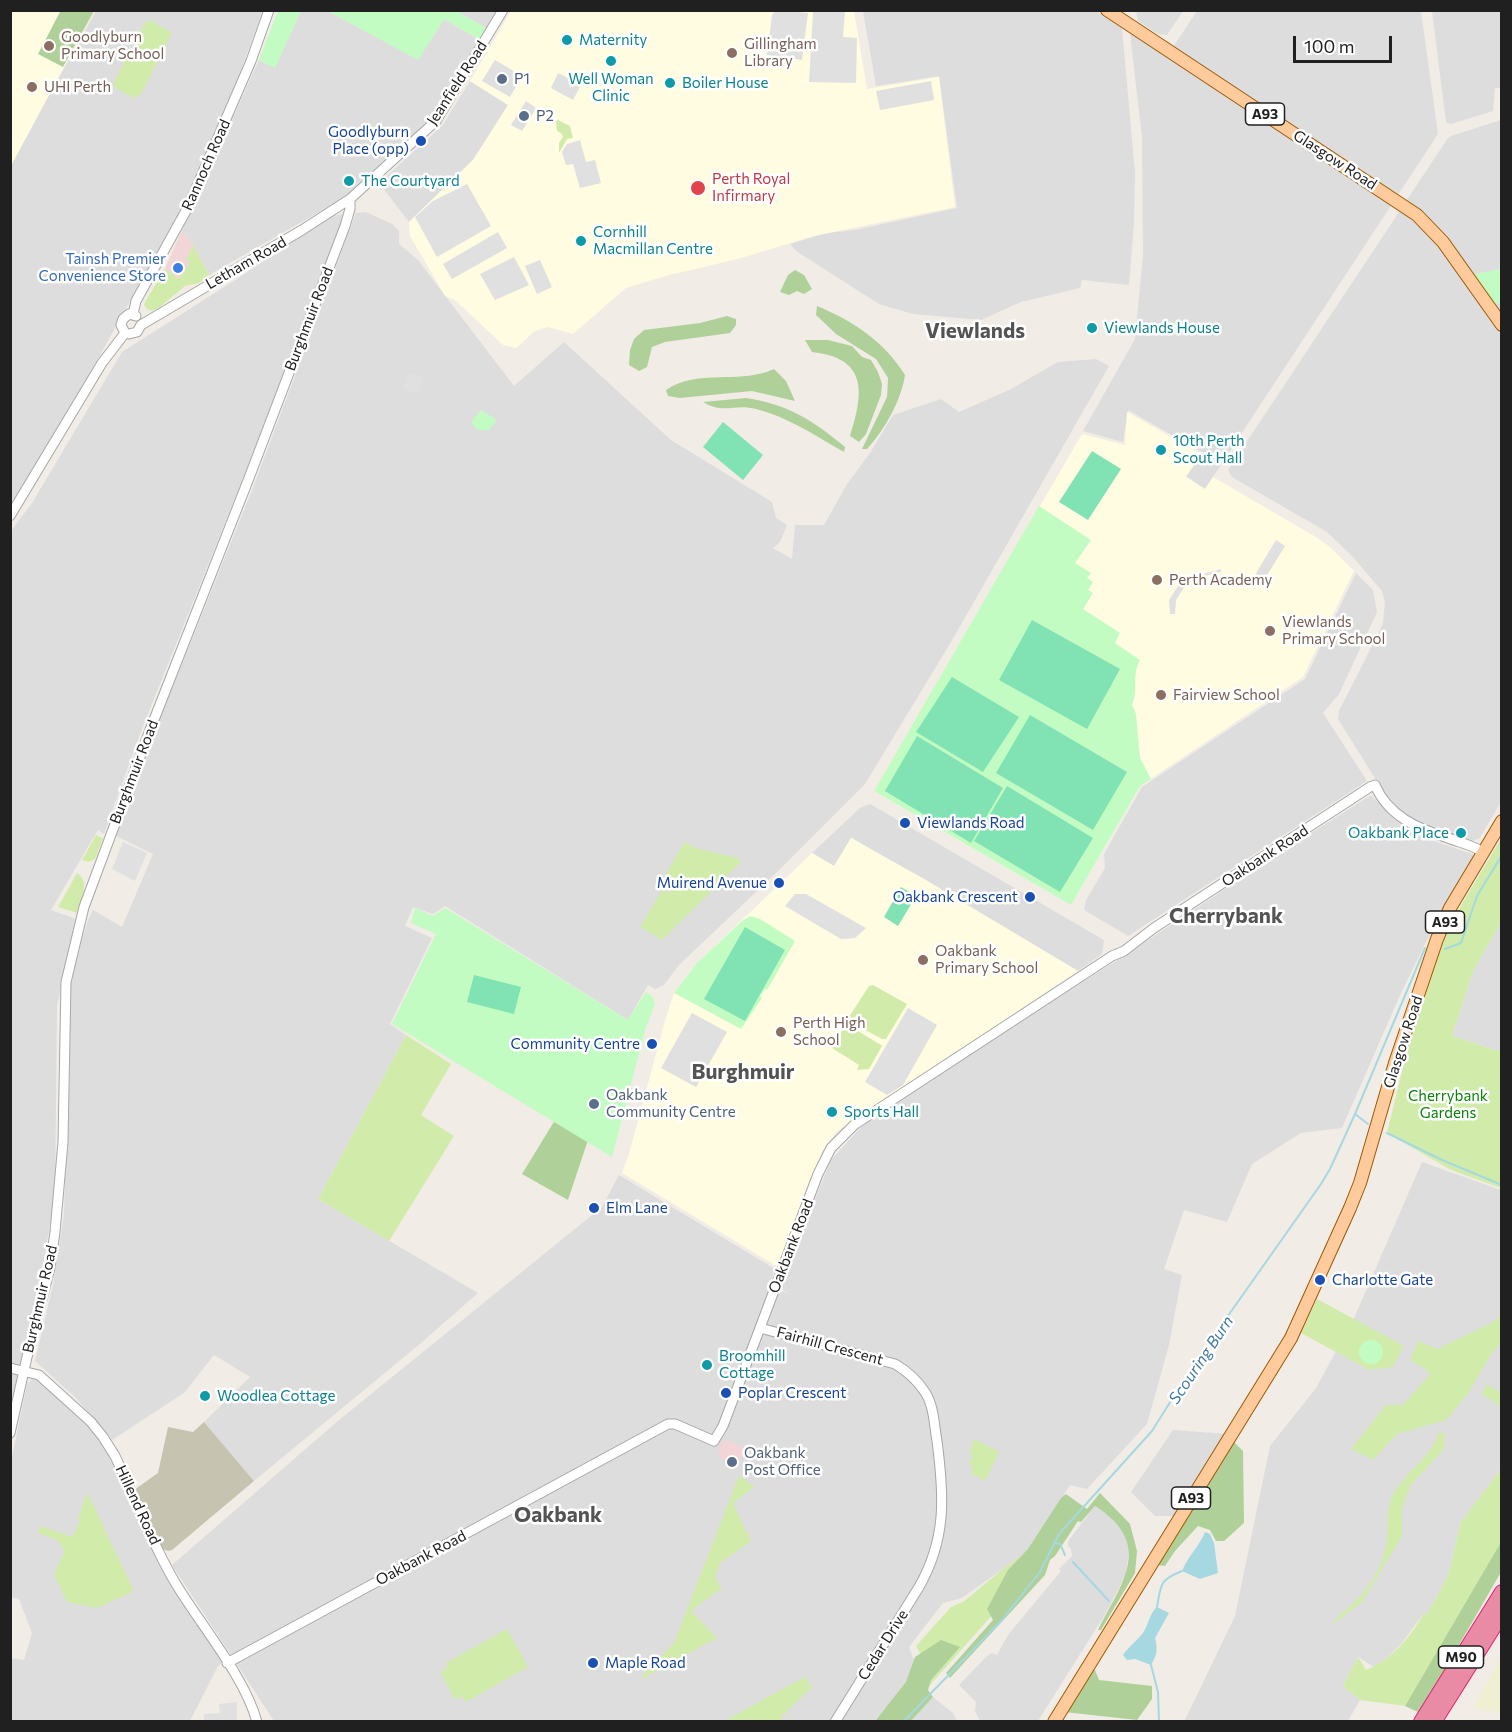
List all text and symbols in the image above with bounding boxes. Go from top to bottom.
scale bar [1296,24,1395,62]
place label: Goodlyburn Primary School [61,28,164,63]
place label: Maternity [579,31,647,49]
marker: Maternity [560,33,574,47]
place label: Gillingham Library [744,35,817,70]
text: 100 m [1304,35,1354,57]
street label: Jeanfield Road [423,38,491,128]
marker: Goodlyburn Primary School [42,39,56,53]
marker: Gillingham Library [725,46,739,60]
marker: Well Woman Clinic [604,54,618,68]
place label: P1 [514,70,530,88]
place label: Well Woman Clinic [568,70,654,105]
marker: P1 [495,72,509,86]
place label: Boiler House [682,74,768,92]
marker: Boiler House [663,76,677,90]
place label: UHI Perth [44,78,111,96]
marker: UHI Perth [25,80,39,94]
road number: A93 [1246,103,1284,125]
place label: P2 [536,107,554,125]
marker: P2 [517,109,531,123]
street label: Rannoch Road [178,117,234,213]
place label: Goodlyburn Place (opp) [328,123,409,158]
street label: Glasgow Road [1290,126,1380,194]
marker: Goodlyburn Place (opp) [414,134,428,148]
place label: Perth Royal Infirmary [712,170,790,205]
place label: The Courtyard [361,172,460,190]
marker: The Courtyard [342,174,356,188]
marker: Perth Royal Infirmary [689,179,707,197]
place label: Cornhill Macmillan Centre [593,223,713,258]
street label: Letham Road [203,233,289,293]
marker: Cornhill Macmillan Centre [574,234,588,248]
place label: Tainsh Premier Convenience Store [39,250,166,285]
marker: Tainsh Premier Convenience Store [171,261,185,275]
street label: Burghmuir Road [281,264,337,374]
district label: Viewlands [925,318,1025,344]
place label: Viewlands House [1104,319,1220,337]
marker: Viewlands House [1085,321,1099,335]
place label: 10th Perth Scout Hall [1173,432,1245,467]
marker: 10th Perth Scout Hall [1154,443,1168,457]
place label: Perth Academy [1169,571,1272,589]
marker: Perth Academy [1150,573,1164,587]
place label: Viewlands Primary School [1282,613,1385,648]
marker: Viewlands Primary School [1263,624,1277,638]
place label: Fairview School [1173,686,1280,704]
marker: Fairview School [1154,688,1168,702]
street label: Burghmuir Road [106,717,162,827]
place label: Viewlands Road [917,814,1025,832]
marker: Viewlands Road [898,816,912,830]
street label: Oakbank Road [1218,821,1312,891]
place label: Oakbank Place [1348,824,1449,842]
marker: Oakbank Place [1454,826,1468,840]
place label: Muirend Avenue [657,874,767,892]
marker: Muirend Avenue [772,876,786,890]
place label: Oakbank Crescent [893,888,1018,906]
marker: Oakbank Crescent [1023,890,1037,904]
district label: Cherrybank [1169,903,1283,929]
road number: A93 [1426,911,1464,933]
place label: Oakbank Primary School [935,942,1038,977]
marker: Oakbank Primary School [916,953,930,967]
street label: Glasgow Road [1380,994,1426,1090]
place label: Perth High School [793,1014,865,1049]
marker: Perth High School [774,1025,788,1039]
place label: Community Centre [510,1035,640,1053]
marker: Community Centre [645,1037,659,1051]
district label: Burghmuir [691,1059,795,1085]
place label: Oakbank Community Centre [606,1086,736,1121]
park label: Cherrybank Gardens [1408,1087,1488,1122]
marker: Oakbank Community Centre [587,1097,601,1111]
place label: Sports Hall [844,1103,919,1121]
marker: Sports Hall [825,1105,839,1119]
street label: Oakbank Road [765,1196,817,1296]
place label: Elm Lane [606,1199,668,1217]
marker: Elm Lane [587,1201,601,1215]
street label: Burghmuir Road [19,1243,61,1355]
place label: Charlotte Gate [1332,1271,1433,1289]
marker: Charlotte Gate [1313,1273,1327,1287]
water label: Scouring Burn [1165,1312,1237,1408]
street label: Fairhill Crescent [775,1323,885,1369]
place label: Broomhill Cottage [719,1347,785,1382]
marker: Broomhill Cottage [700,1358,714,1372]
place label: Poplar Crescent [738,1384,846,1402]
marker: Poplar Crescent [719,1386,733,1400]
place label: Woodlea Cottage [217,1387,335,1405]
marker: Woodlea Cottage [198,1389,212,1403]
place label: Oakbank Post Office [744,1444,821,1479]
marker: Oakbank Post Office [725,1455,739,1469]
street label: Hillend Road [112,1462,164,1548]
road number: A93 [1172,1487,1210,1509]
district label: Oakbank [514,1502,602,1528]
street label: Oakbank Road [373,1527,469,1589]
street label: Cedar Drive [854,1606,912,1684]
road number: M90 [1438,1646,1484,1668]
place label: Maple Road [605,1654,686,1672]
marker: Maple Road [586,1656,600,1670]

